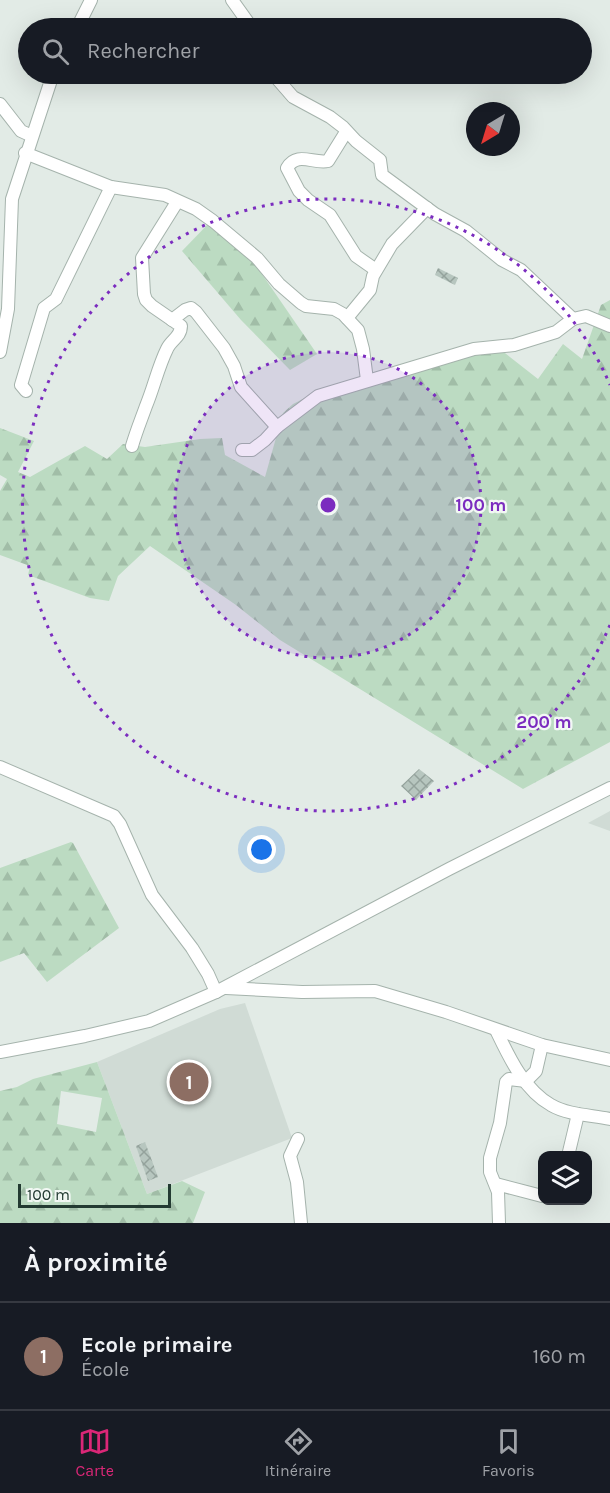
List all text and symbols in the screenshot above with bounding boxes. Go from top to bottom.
search box [18,18,592,84]
icon: search [39,35,72,68]
text: Rechercher [87,38,200,64]
north arrow [466,102,520,156]
text: 100 m [456,494,506,516]
centre of rings [318,495,338,515]
text: 200 m [516,711,572,733]
your location [247,835,276,864]
pin: 1 [170,1060,208,1104]
map controls [538,1151,592,1205]
button: layers [538,1151,592,1205]
scale bar [18,1181,171,1208]
text: 100 m [27,1185,70,1204]
text: À proximité [24,1247,168,1278]
text: Ecole primaire [81,1332,232,1358]
text: 1 [40,1345,47,1368]
text: 160 m [533,1345,586,1368]
text: École [81,1358,129,1381]
tab: Carte [75,1425,114,1480]
tab: Itinéraire [265,1425,331,1480]
tab: Favoris [482,1425,535,1480]

